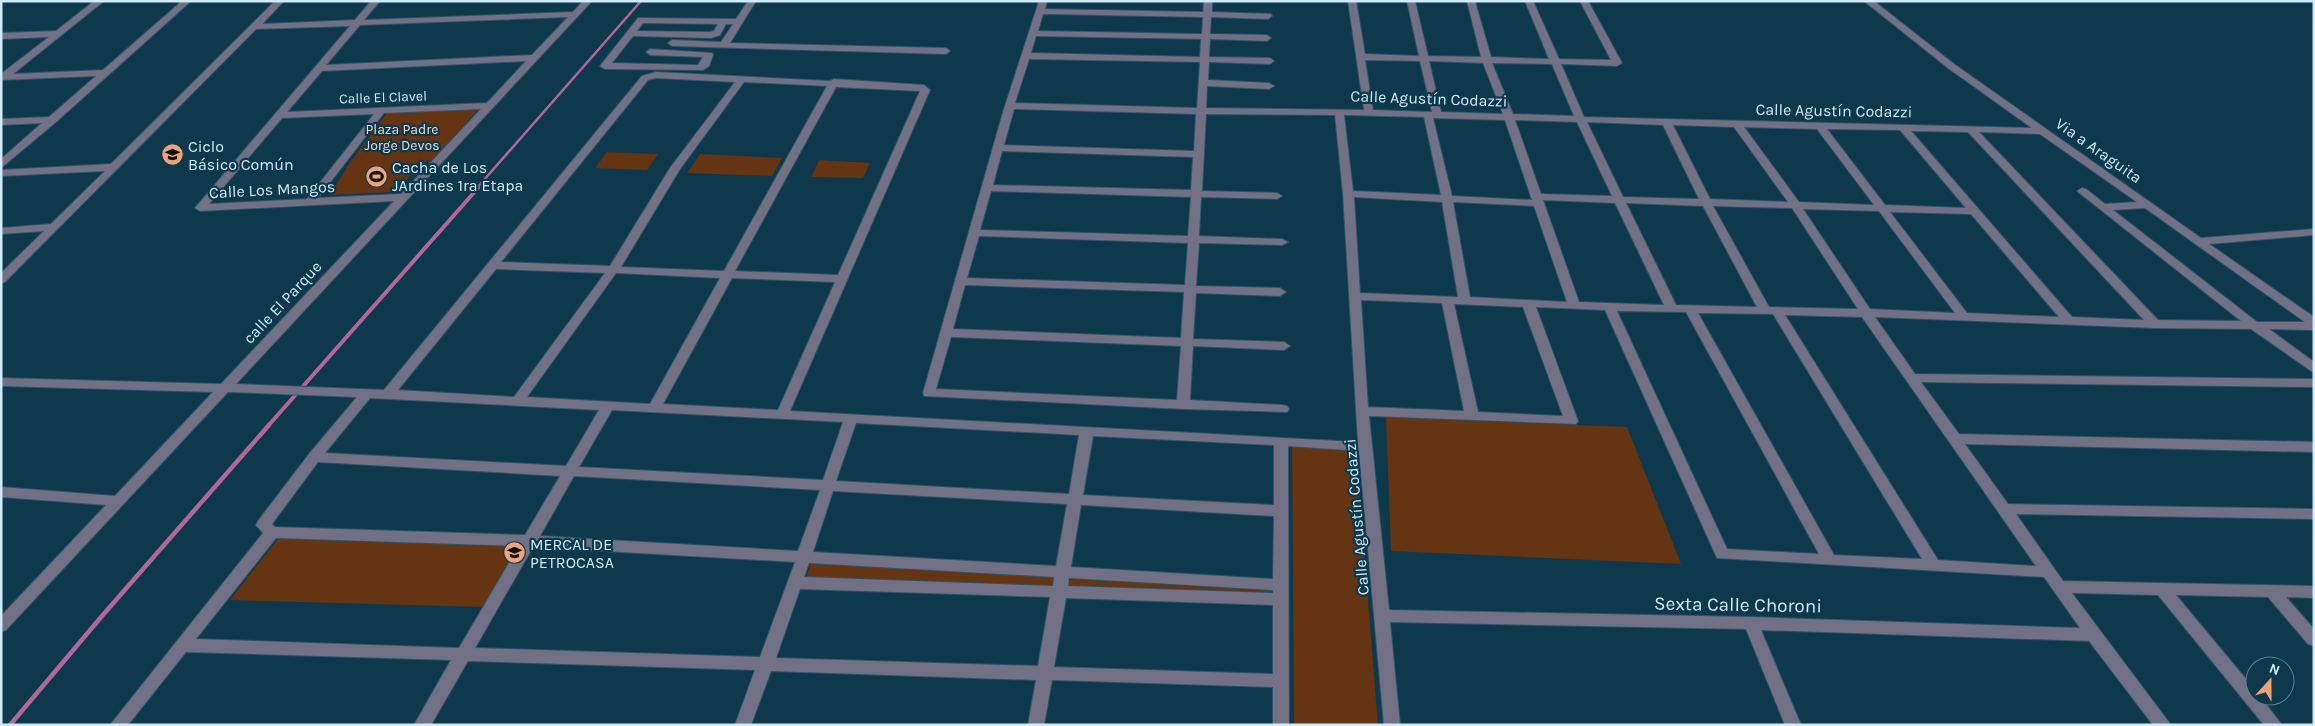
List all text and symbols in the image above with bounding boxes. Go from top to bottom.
street label: Calle Agustín Codazzi [1350,86,1508,111]
street label: Calle El Clavel [339,87,427,108]
street label: Calle Agustín Codazzi [1755,100,1913,121]
street label: Via a Araguita [2052,114,2146,187]
park label: Plaza Padre Jorge Devos [364,121,440,154]
place label: Ciclo Básico Común [188,137,294,174]
school or university icon: Ciclo Básico Común [160,143,184,167]
place label: Cacha de Los JArdines 1ra Etapa [392,158,523,195]
sports icon: Cacha de Los JArdines 1ra Etapa [364,164,388,188]
street label: Calle Los Mangos [208,177,336,202]
street label: calle El Parque [239,257,325,348]
street label: Calle Agustín Codazzi [1340,438,1373,596]
place label: MERCAL DE PETROCASA [530,535,614,572]
school or university icon: MERCAL DE PETROCASA [502,541,526,565]
street label: Sexta Calle Choroni [1654,593,1822,617]
north arrow [2245,656,2295,706]
text: N [2267,660,2282,679]

